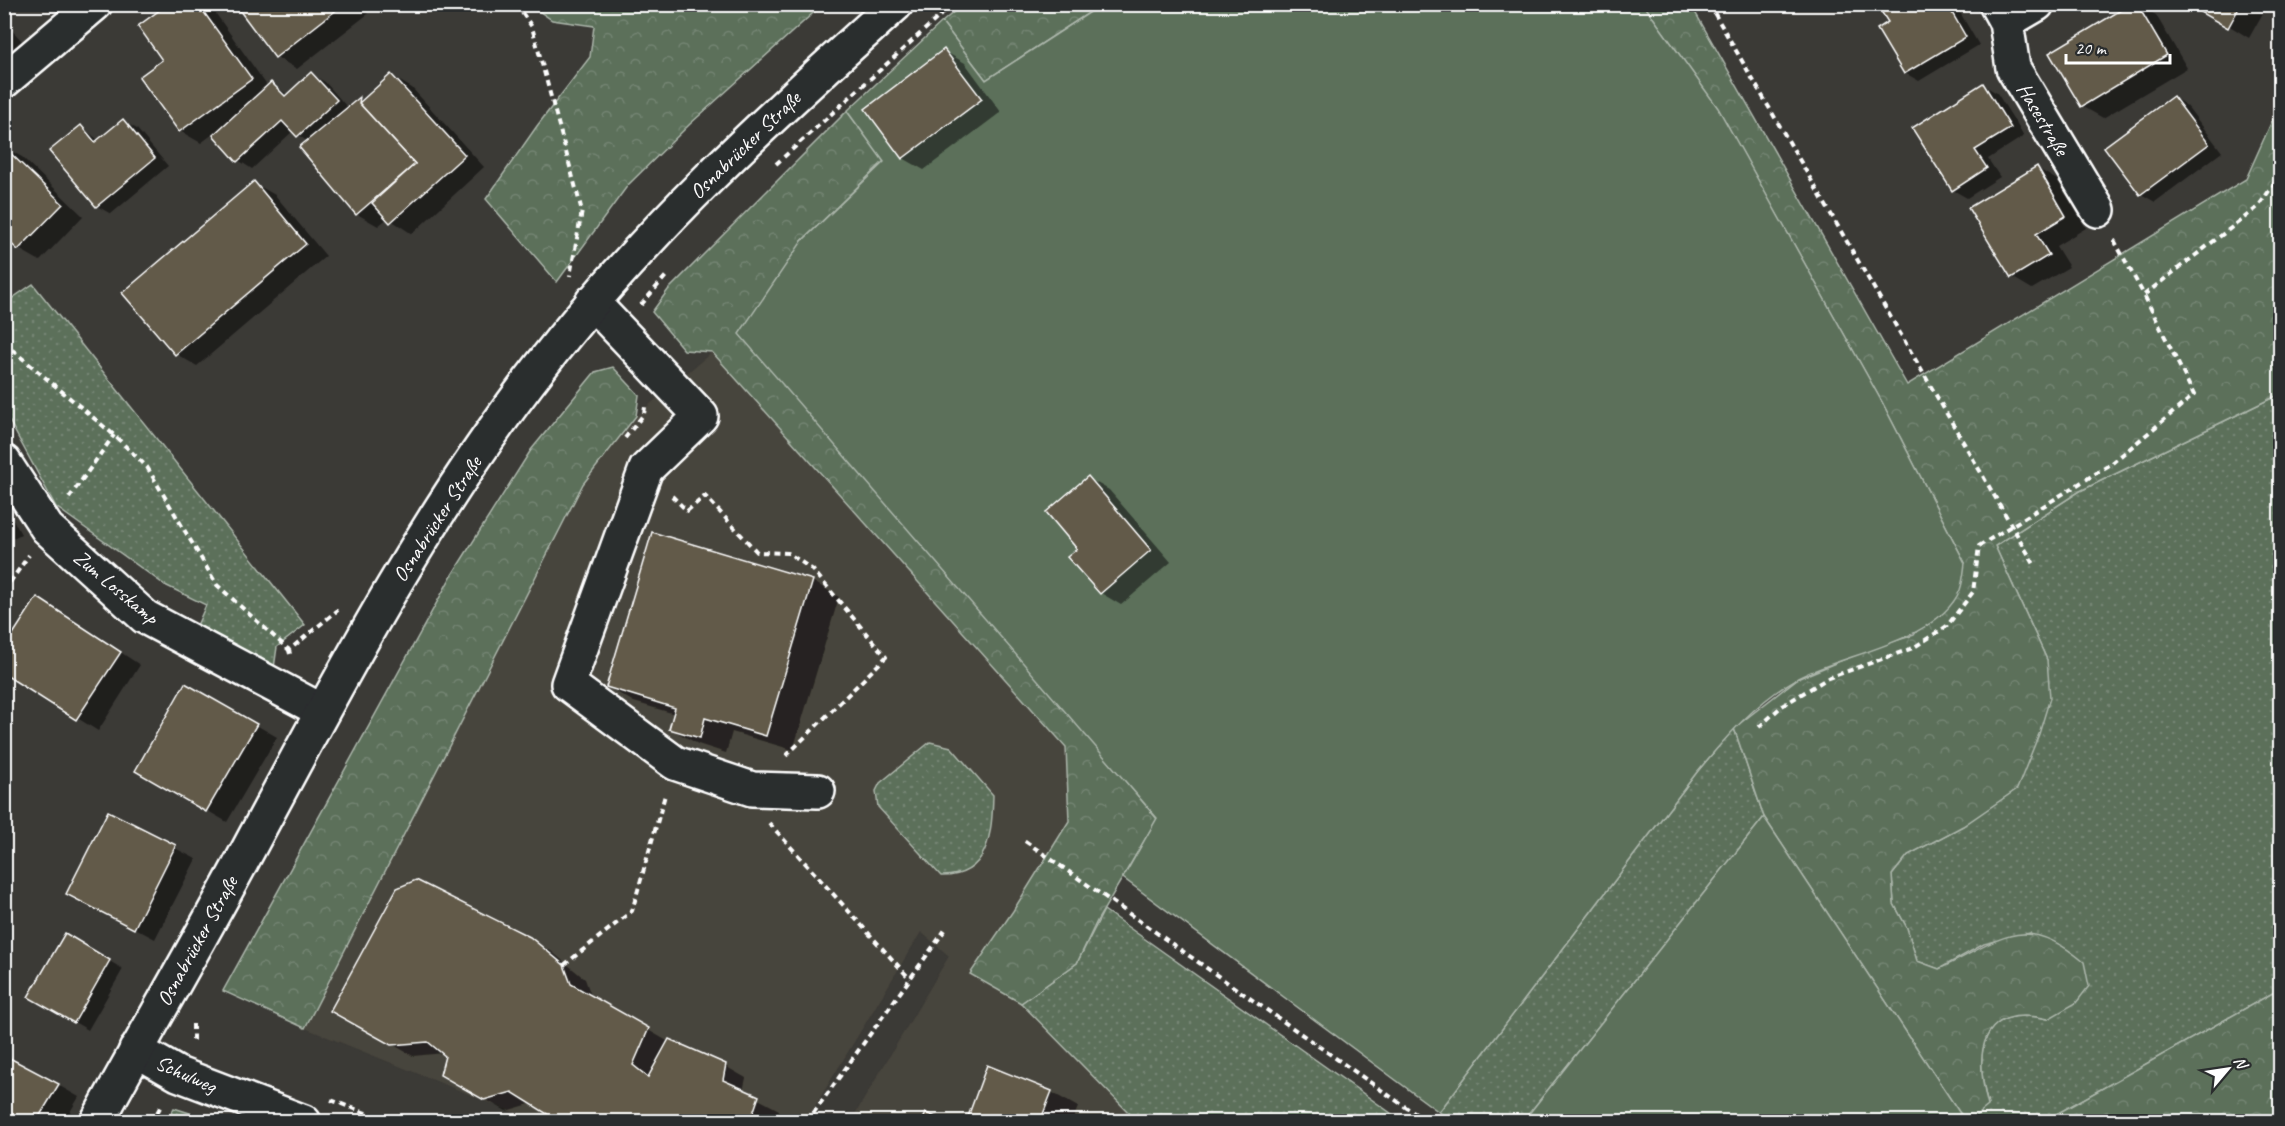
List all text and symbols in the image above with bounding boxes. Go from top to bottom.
scale bar [2066,27,2170,65]
text: 20 m [2075,37,2108,59]
street label: Hasestraße [2011,78,2076,162]
street label: Osnabrücker Straße [684,84,807,204]
street label: Osnabrücker Straße [387,450,488,587]
street label: Zum Losskamp [68,544,165,631]
street label: Osnabrücker Straße [151,870,244,1010]
north arrow [2198,1039,2258,1099]
street label: Schulweg [152,1049,222,1099]
text: N [2229,1053,2253,1074]

